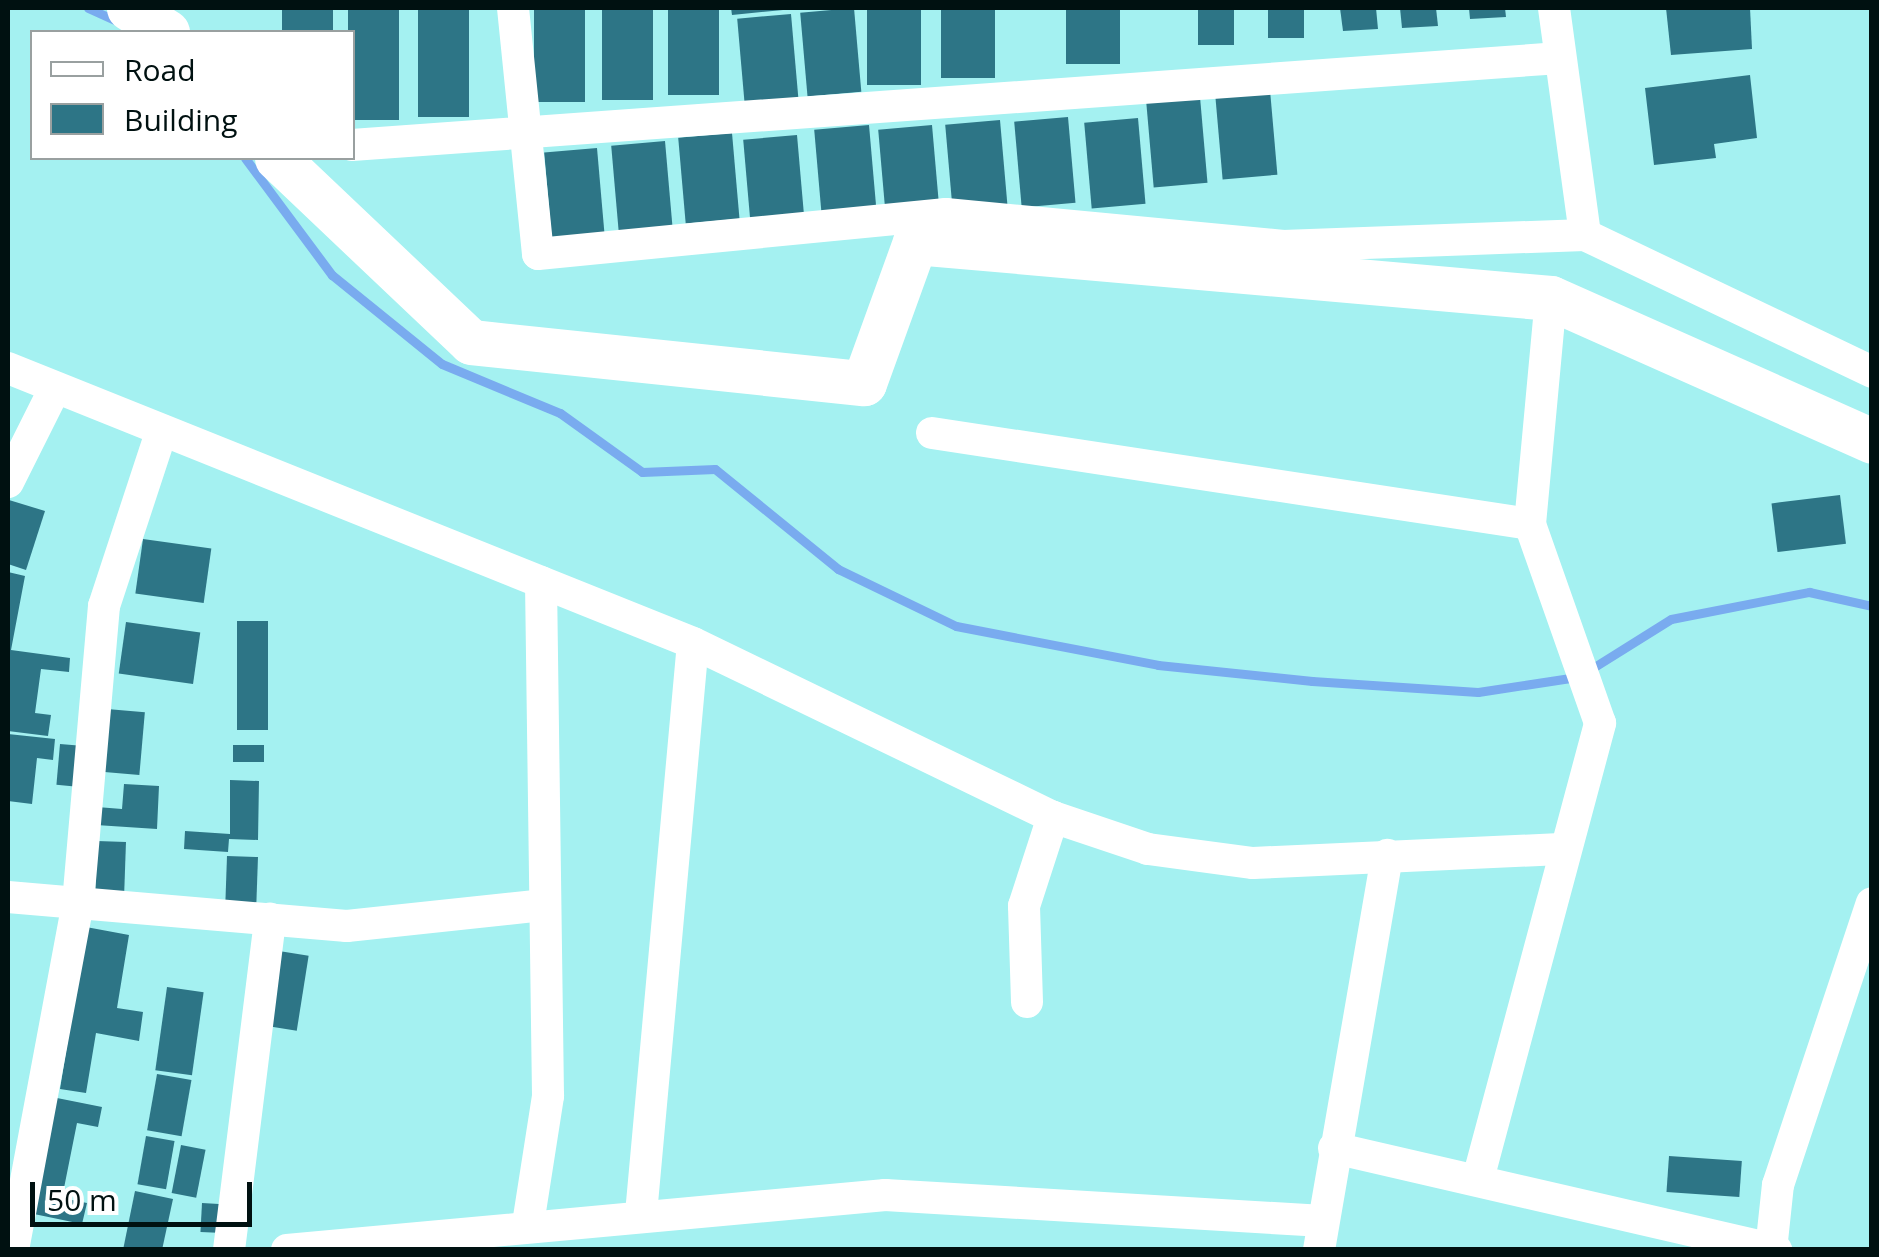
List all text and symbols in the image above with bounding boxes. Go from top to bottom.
legend [30,30,355,160]
text: Road [124,49,196,90]
text: Building [124,99,238,140]
scale bar [35,1162,258,1224]
text: 50 m [47,1179,117,1220]

